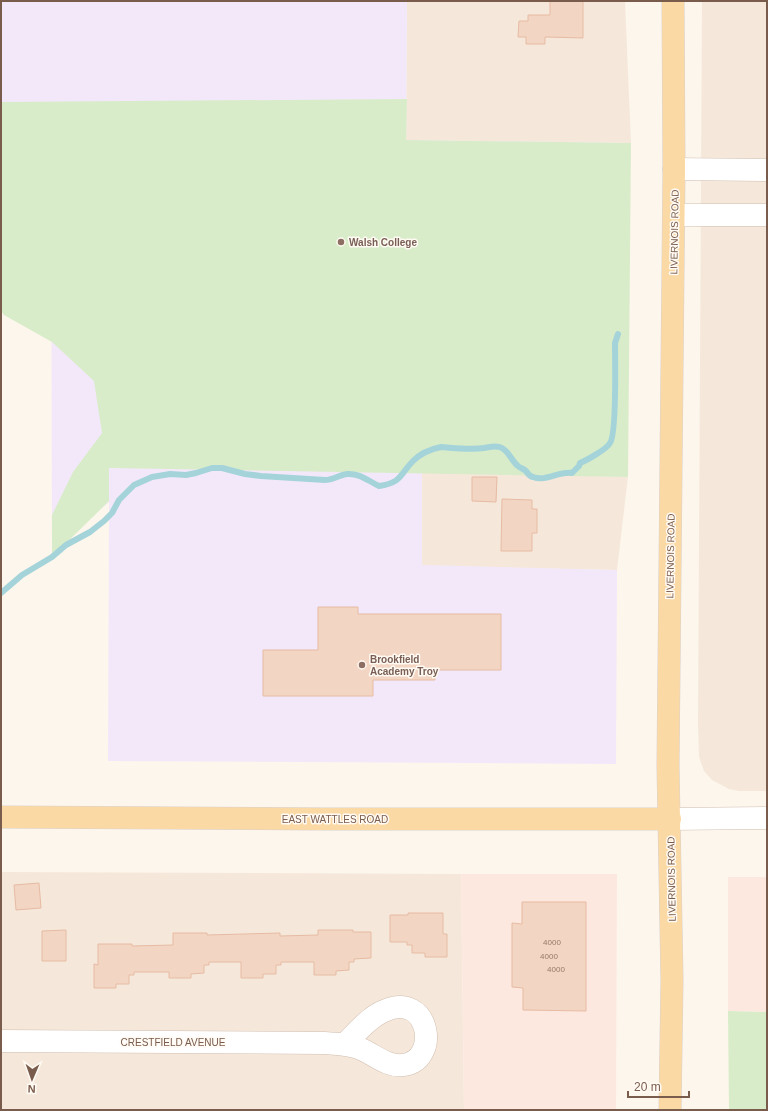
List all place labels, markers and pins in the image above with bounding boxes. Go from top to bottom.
marker: Walsh College [336,237,346,247]
place label: Walsh College [349,237,417,248]
place label: Brookfield Academy Troy [370,654,439,677]
marker: Brookfield Academy Troy [357,660,367,670]

